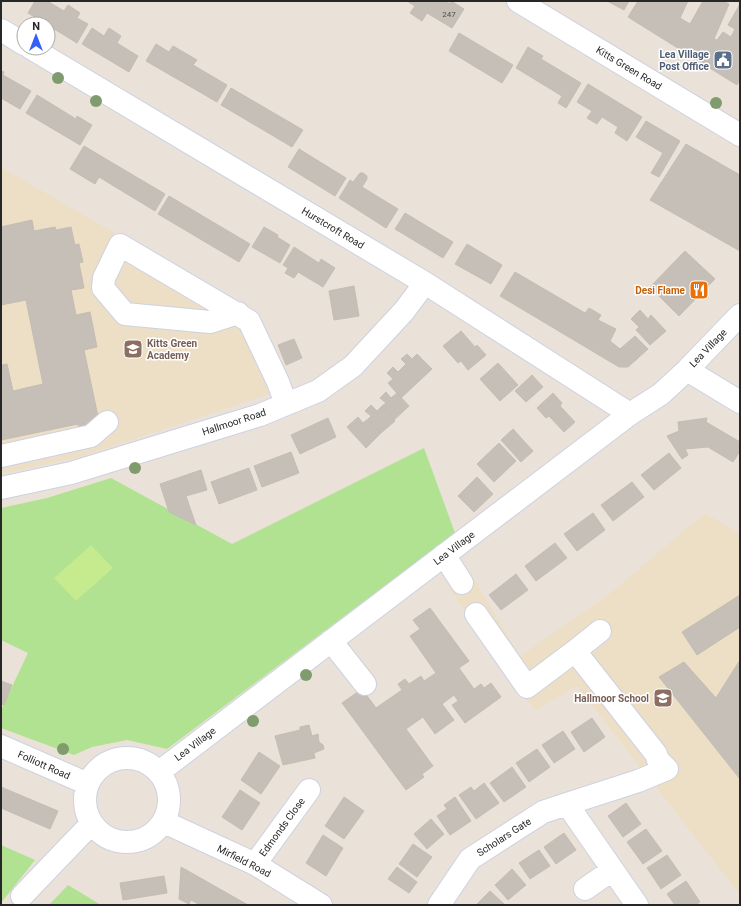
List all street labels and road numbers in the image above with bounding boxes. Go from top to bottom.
street label: Kitts Green Road [594,44,664,92]
street label: Hurstcroft Road [300,205,366,251]
street label: Lea Village [687,327,729,369]
street label: Hallmoor Road [201,407,267,437]
street label: Lea Village [431,529,477,567]
street label: Lea Village [172,725,218,763]
street label: Folliott Road [16,749,72,781]
street label: Edmonds Close [257,796,307,858]
street label: Scholars Gate [475,815,533,859]
street label: Mirfield Road [215,843,273,879]

